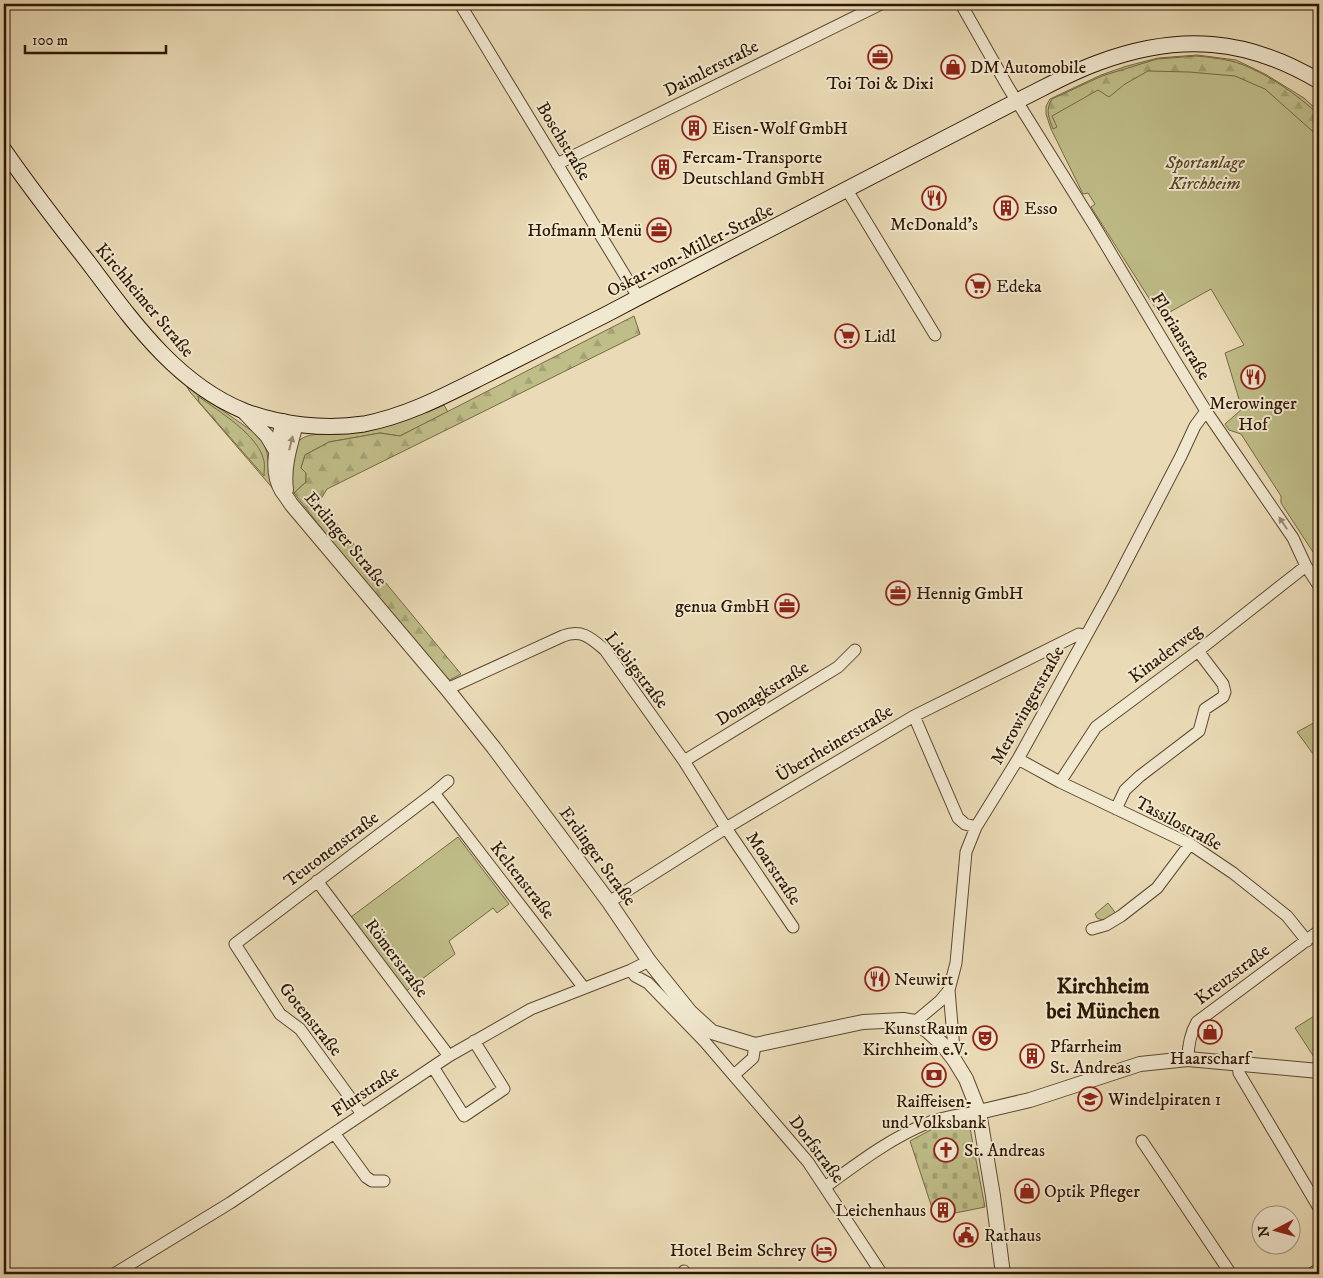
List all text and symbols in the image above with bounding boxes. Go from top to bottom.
scale bar [25,22,166,54]
text: 100 m [32,31,68,50]
street label: Daimlerstraße [660,36,762,102]
office icon: Toi Toi & Dixi [867,44,893,70]
shop icon: DM Automobile [940,54,966,80]
place label: DM Automobile [970,57,1086,79]
place label: Toi Toi & Dixi [826,73,934,95]
street label: Boschstraße [531,98,595,185]
building icon: Eisen-Wolf GmbH [681,115,707,141]
place label: Eisen-Wolf GmbH [712,118,848,140]
place label: Fercam-Transporte Deutschland GmbH [682,147,825,190]
park label: Sportanlage Kirchheim [1164,152,1245,195]
building icon: Fercam-Transporte Deutschland GmbH [651,154,677,180]
restaurant icon: McDonald's [921,185,947,211]
building icon: Esso [993,195,1019,221]
place label: Esso [1024,198,1058,220]
street label: Oskar-von-Miller-Straße [604,199,777,302]
place label: McDonald's [890,214,978,236]
office icon: Hofmann Menü [646,217,672,243]
place label: Hofmann Menü [527,220,642,242]
street label: Kirchheimer Straße [90,239,198,362]
supermarket icon: Edeka [965,273,991,299]
place label: Edeka [996,276,1042,298]
street label: Florianstraße [1145,289,1215,384]
supermarket icon: Lidl [834,323,860,349]
place label: Lidl [864,326,897,348]
restaurant icon: Merowinger Hof [1240,364,1266,390]
place label: Merowinger Hof [1209,393,1297,436]
one-way arrow [287,436,295,451]
street label: Erdinger Straße [299,488,391,592]
one-way arrow [1278,517,1288,530]
office icon: Hennig GmbH [885,580,911,606]
place label: Hennig GmbH [916,583,1024,605]
office icon: genua GmbH [774,593,800,619]
place label: genua GmbH [675,596,770,618]
street label: Kinaderweg [1125,619,1206,688]
street label: Liebigstraße [599,628,673,713]
street label: Merowingerstraße [986,642,1069,769]
street label: Domagkstraße [712,657,813,731]
street label: Überrheinerstraße [772,700,897,787]
street label: Tassilostraße [1131,792,1226,856]
street label: Erdinger Straße [554,803,640,910]
street label: Teutonenstraße [280,807,383,893]
street label: Moarstraße [741,828,806,909]
street label: Keltenstraße [485,837,559,924]
street label: Römerstraße [360,915,433,1002]
street label: Kreuzstraße [1191,940,1274,1010]
restaurant icon: Neuwirt [864,966,890,992]
place label: Neuwirt [894,969,953,991]
district label: Kirchheim bei München [1045,973,1160,1025]
street label: Gotenstraße [274,978,347,1061]
place label: KunstRaum Kirchheim e.V. [862,1018,968,1061]
shop icon: Haarscharf [1197,1019,1223,1045]
theatre icon: KunstRaum Kirchheim e.V. [972,1025,998,1051]
place label: Pfarrheim St. Andreas [1050,1036,1131,1079]
building icon: Pfarrheim St. Andreas [1019,1043,1045,1069]
place label: Haarscharf [1170,1048,1253,1070]
street label: Flurstraße [328,1061,403,1122]
bank icon: Raiffeisen- und Volksbank [921,1062,947,1088]
school or university icon: Windelpiraten 1 [1077,1086,1103,1112]
place label: Windelpiraten 1 [1107,1089,1221,1111]
place label: Raiffeisen- und Volksbank [882,1091,986,1134]
street label: Dorfstraße [784,1111,849,1188]
church icon: St. Andreas [933,1137,959,1163]
place label: St. Andreas [964,1140,1045,1162]
shop icon: Optik Pfleger [1014,1178,1040,1204]
place label: Optik Pfleger [1044,1181,1140,1203]
building icon: Leichenhaus [930,1197,956,1223]
place label: Leichenhaus [835,1200,926,1222]
north arrow [1250,1206,1300,1256]
public building icon: Rathaus [953,1222,979,1248]
text: N [1254,1224,1274,1238]
place label: Rathaus [984,1225,1041,1247]
hotel icon: Hotel Beim Schrey [811,1237,837,1263]
place label: Hotel Beim Schrey [670,1240,806,1262]

